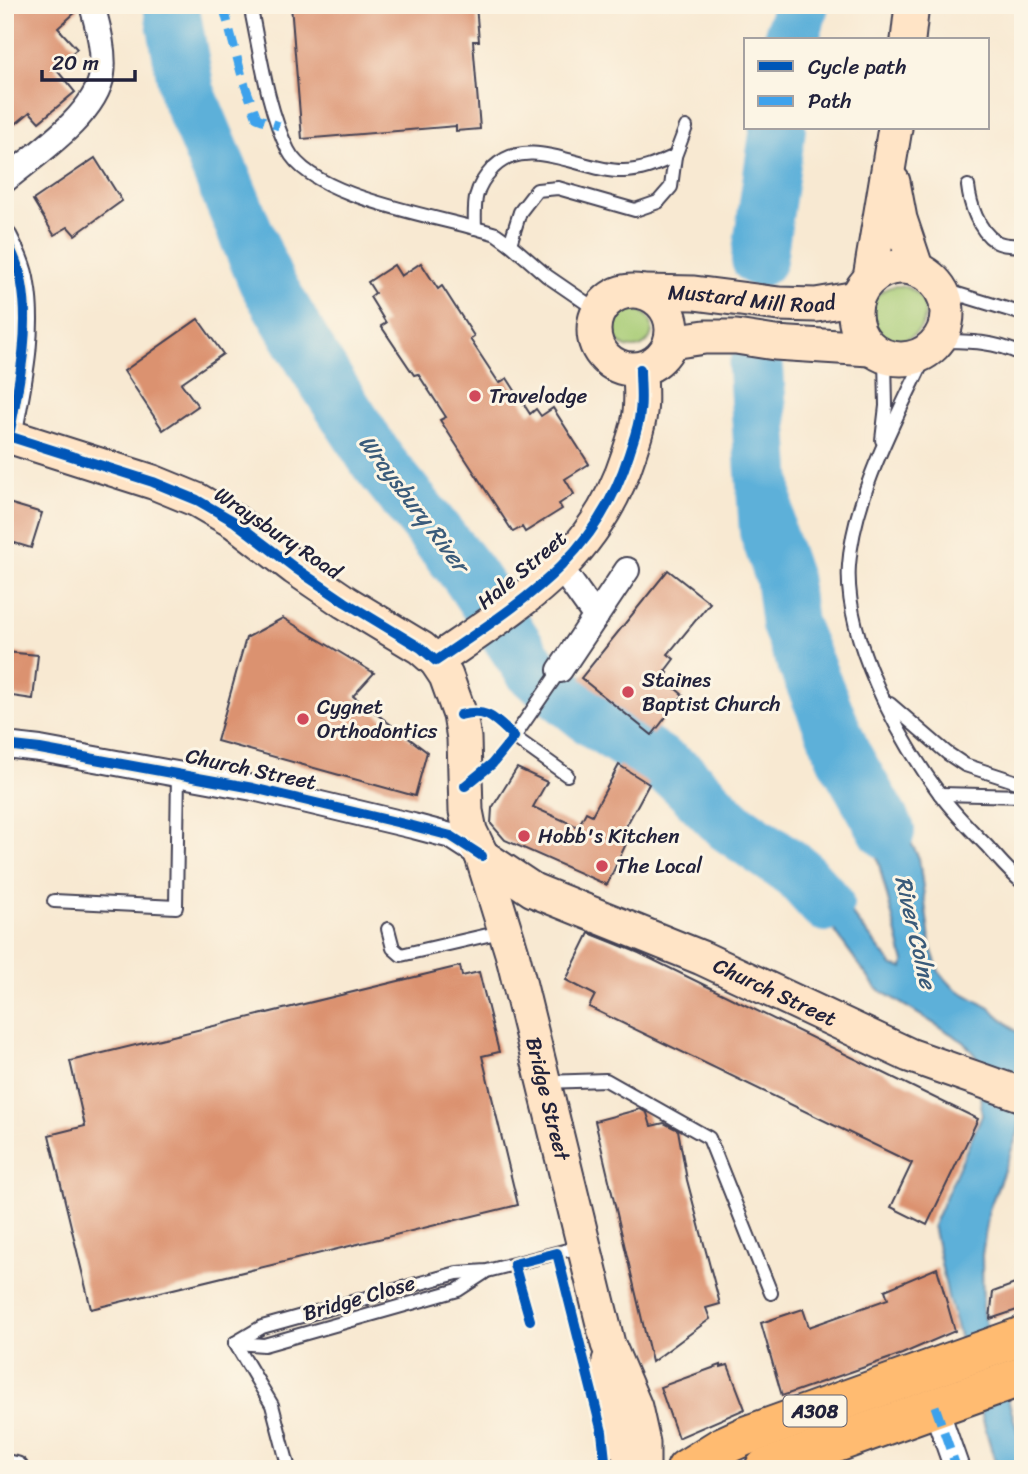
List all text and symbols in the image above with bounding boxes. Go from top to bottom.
scale bar [42,38,135,82]
legend [744,38,990,130]
text: 20 m [52,44,99,82]
text: Cycle path [808,48,907,86]
text: Path [808,82,851,120]
street label: Mustard Mill Road [667,273,840,324]
place label: Travelodge [489,377,588,415]
marker: Travelodge [467,388,483,404]
water label: Wraysbury River [348,425,482,585]
street label: Wraysbury Road [206,476,351,591]
street label: Hale Street [468,521,576,619]
place label: Staines Baptist Church [642,661,781,723]
marker: Staines Baptist Church [620,684,636,700]
place label: Cygnet Orthodontics [317,688,438,750]
marker: Cygnet Orthodontics [295,711,311,727]
street label: Church Street [182,737,320,801]
place label: Hobb's Kitchen [538,817,680,855]
marker: Hobb's Kitchen [516,828,532,844]
place label: The Local [616,847,703,885]
marker: The Local [594,858,610,874]
water label: River Colne [883,872,949,995]
street label: Church Street [707,947,843,1038]
street label: Bridge Street [514,1033,582,1166]
street label: Bridge Close [298,1264,420,1332]
road number: A308 [784,1396,846,1427]

